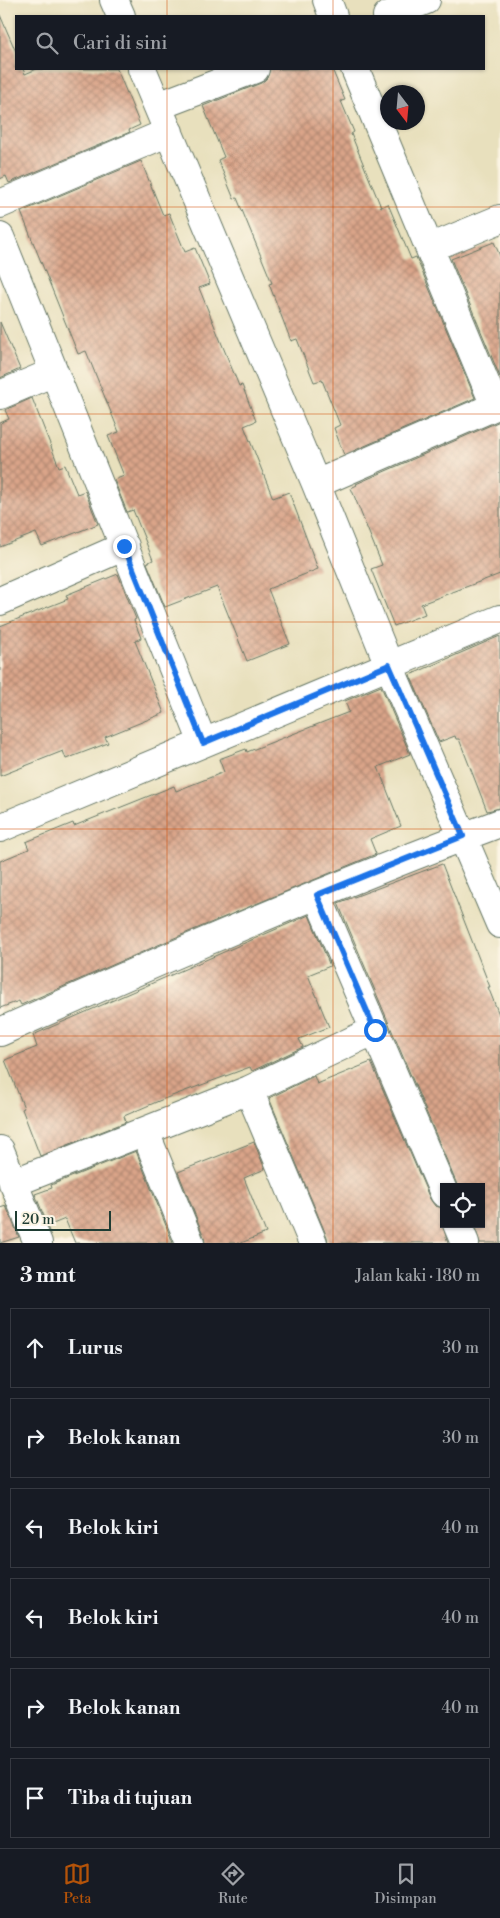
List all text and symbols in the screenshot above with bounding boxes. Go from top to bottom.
search box [15,15,485,70]
icon: search [33,29,61,57]
text: Cari di sini [73,31,168,55]
north arrow [380,85,425,130]
route end [113,535,136,558]
route start [364,1019,387,1042]
map controls [440,1183,485,1228]
button: locate [440,1183,485,1228]
scale bar [15,1208,111,1231]
text: 20 m [22,1211,54,1229]
text: 3 mnt [20,1263,75,1289]
text: Jalan kaki · 180 m [355,1266,480,1286]
icon: ahead [21,1334,49,1362]
text: Lurus [68,1336,123,1360]
text: 30 m [442,1338,479,1358]
icon: right [21,1424,49,1452]
text: Belok kanan [68,1426,181,1450]
text: 30 m [442,1428,479,1448]
icon: left [21,1514,49,1542]
text: Belok kiri [68,1516,158,1540]
text: 40 m [442,1518,479,1538]
icon: left [21,1604,49,1632]
text: Belok kiri [68,1606,158,1630]
text: 40 m [442,1608,479,1628]
icon: right [21,1694,49,1722]
text: Belok kanan [68,1696,181,1720]
text: 40 m [442,1698,479,1718]
icon: arrive [21,1784,49,1812]
text: Tiba di tujuan [68,1786,192,1810]
tab: Peta [63,1860,91,1908]
tab: Rute [218,1860,248,1908]
tab: Disimpan [375,1860,437,1908]

